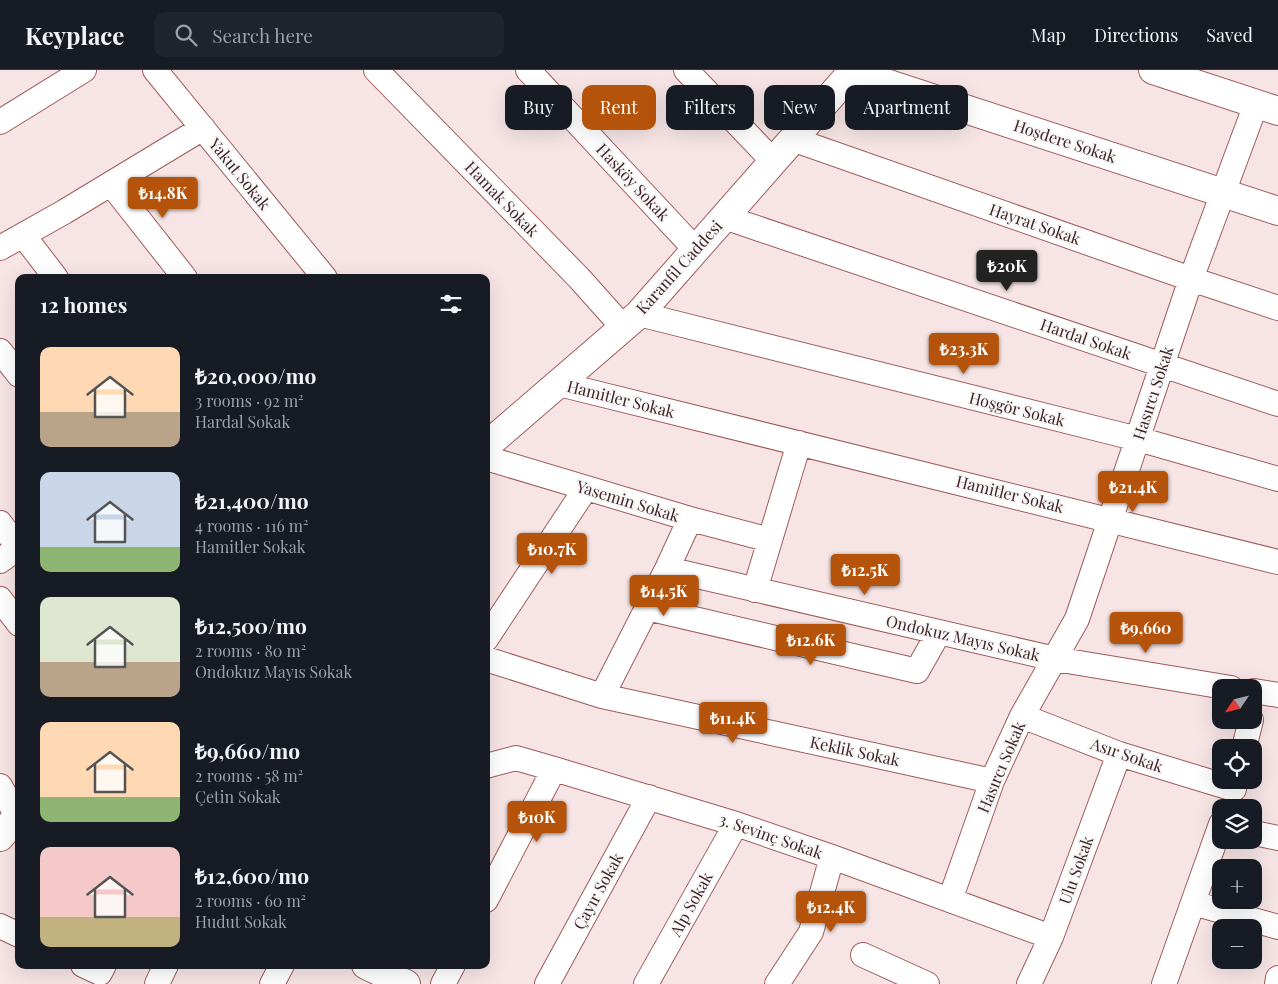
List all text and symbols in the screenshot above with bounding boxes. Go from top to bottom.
search box [154,12,504,57]
text: Keyplace [25,19,124,51]
icon: search [172,21,200,49]
text: Search here [212,22,313,48]
text: Map [1031,23,1066,47]
text: Directions [1094,23,1178,47]
text: Saved [1206,23,1253,47]
chip: Buy [505,85,572,130]
chip: Rent [582,85,656,130]
chip: Filters [666,85,754,130]
chip: New [764,85,835,130]
chip: Apartment [845,85,968,130]
street label: Hoşdere Sokak [1011,114,1119,167]
street label: Yakut Sokak [204,133,276,214]
street label: Hasköy Sokak [592,139,675,225]
street label: Hamak Sokak [461,156,544,241]
pin: ₺14.8K [122,176,204,219]
text: ₺14.8K [139,182,187,203]
street label: Hayrat Sokak [987,198,1084,249]
street label: Karanfil Caddesi [631,215,726,318]
pin: ₺20K [977,250,1037,292]
text: ₺20K [987,255,1027,276]
text: 12 homes [40,290,127,318]
icon: filters [437,290,465,318]
street label: Hardal Sokak [1038,313,1135,364]
pin: ₺23.3K [923,332,1005,375]
text: ₺23.3K [940,338,988,359]
street label: Hasırcı Sokak [1127,343,1178,443]
text: ₺20,000/mo [195,361,316,389]
icon: home [80,367,140,427]
street label: Hamitler Sokak [565,375,677,422]
street label: Hoşgör Sokak [967,386,1068,431]
text: 3 rooms · 92 m² [195,390,304,411]
text: Hardal Sokak [195,411,290,432]
street label: Hamitler Sokak [954,470,1066,517]
pin: ₺21.4K [1092,470,1174,513]
street label: Yasemin Sokak [573,475,682,526]
text: ₺21.4K [1109,476,1157,497]
text: ₺21,400/mo [195,486,309,514]
icon: home [80,492,140,552]
text: 4 rooms · 116 m² [195,515,309,536]
pin: ₺10.7K [511,532,593,575]
text: Hamitler Sokak [195,536,306,557]
text: ₺10.7K [528,538,576,559]
pin: ₺12.5K [824,554,906,596]
text: ₺12.5K [842,559,888,580]
pin: ₺14.5K [623,574,705,617]
text: ₺14.5K [641,580,687,601]
street label: Ondokuz Mayıs Sokak [884,610,1042,665]
text: ₺12,500/mo [195,611,307,639]
pin: ₺9,660 [1105,612,1187,654]
icon: home [80,617,140,677]
text: ₺9,660 [1121,617,1171,638]
pin: ₺12.6K [770,624,852,666]
text: ₺12.6K [787,629,835,650]
text: 2 rooms · 80 m² [195,640,306,661]
text: Ondokuz Mayıs Sokak [195,661,352,682]
north arrow [1212,679,1262,729]
map controls [1212,679,1262,969]
pin: ₺11.4K [692,702,774,744]
text: ₺11.4K [710,707,756,728]
street label: Hasırcı Sokak [972,718,1029,816]
street label: Keklik Sokak [808,731,902,770]
street label: Asır Sokak [1087,732,1166,777]
text: ₺9,660/mo [195,736,300,764]
button: locate [1212,739,1262,789]
icon: home [80,742,140,802]
text: 2 rooms · 58 m² [195,765,303,786]
text: Çetin Sokak [195,786,281,807]
button: layers [1212,799,1262,849]
pin: ₺10K [507,800,567,843]
text: ₺10K [518,806,556,827]
street label: 3. Sevinç Sokak [717,808,826,863]
street label: Ulu Sokak [1053,833,1098,907]
street label: Çayır Sokak [568,848,627,933]
button: + [1212,859,1262,909]
text: ₺12,600/mo [195,861,309,889]
icon: home [80,867,140,927]
street label: Alp Sokak [664,868,717,941]
text: 2 rooms · 60 m² [195,890,306,911]
pin: ₺12.4K [790,890,872,933]
text: ₺12.4K [807,896,855,917]
text: Hudut Sokak [195,911,287,932]
button: − [1212,919,1262,969]

